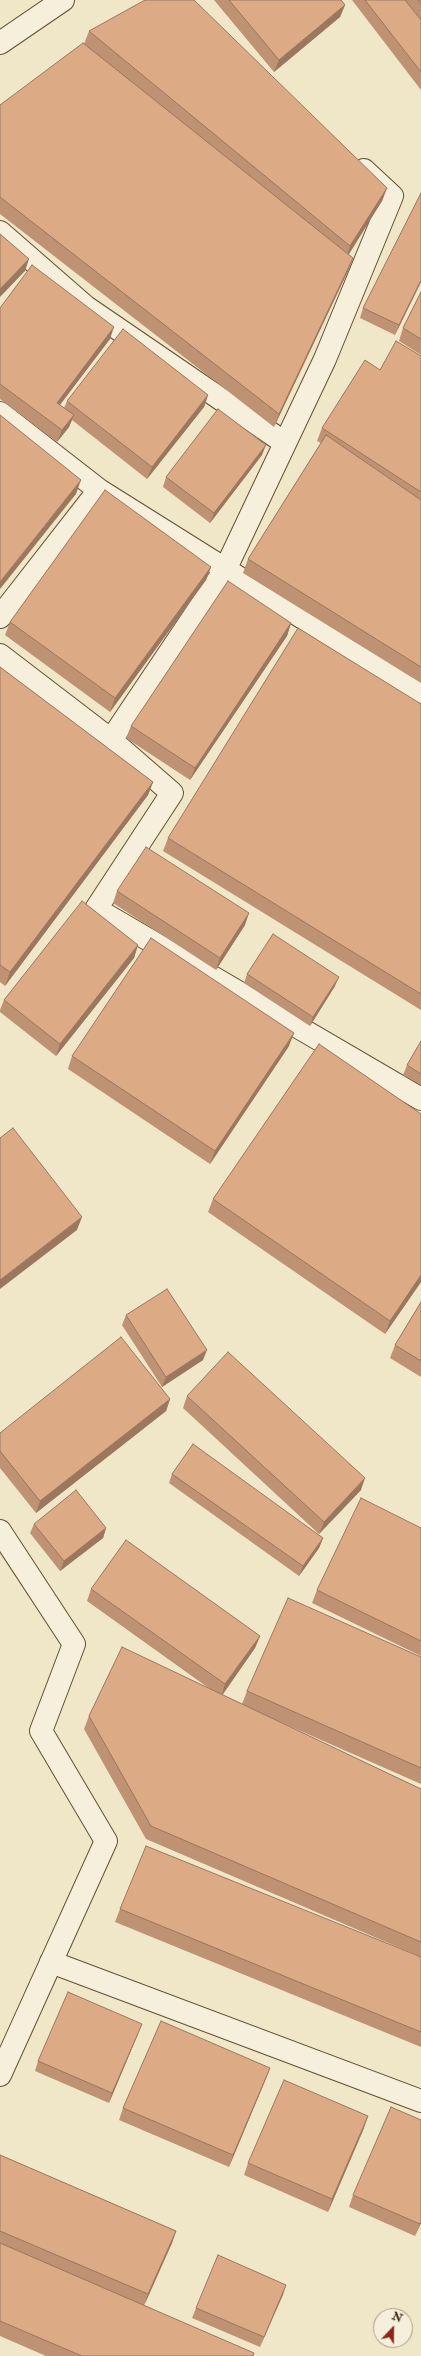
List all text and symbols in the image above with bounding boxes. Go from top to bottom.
north arrow [373,2308,413,2348]
text: N [390,2309,404,2325]

